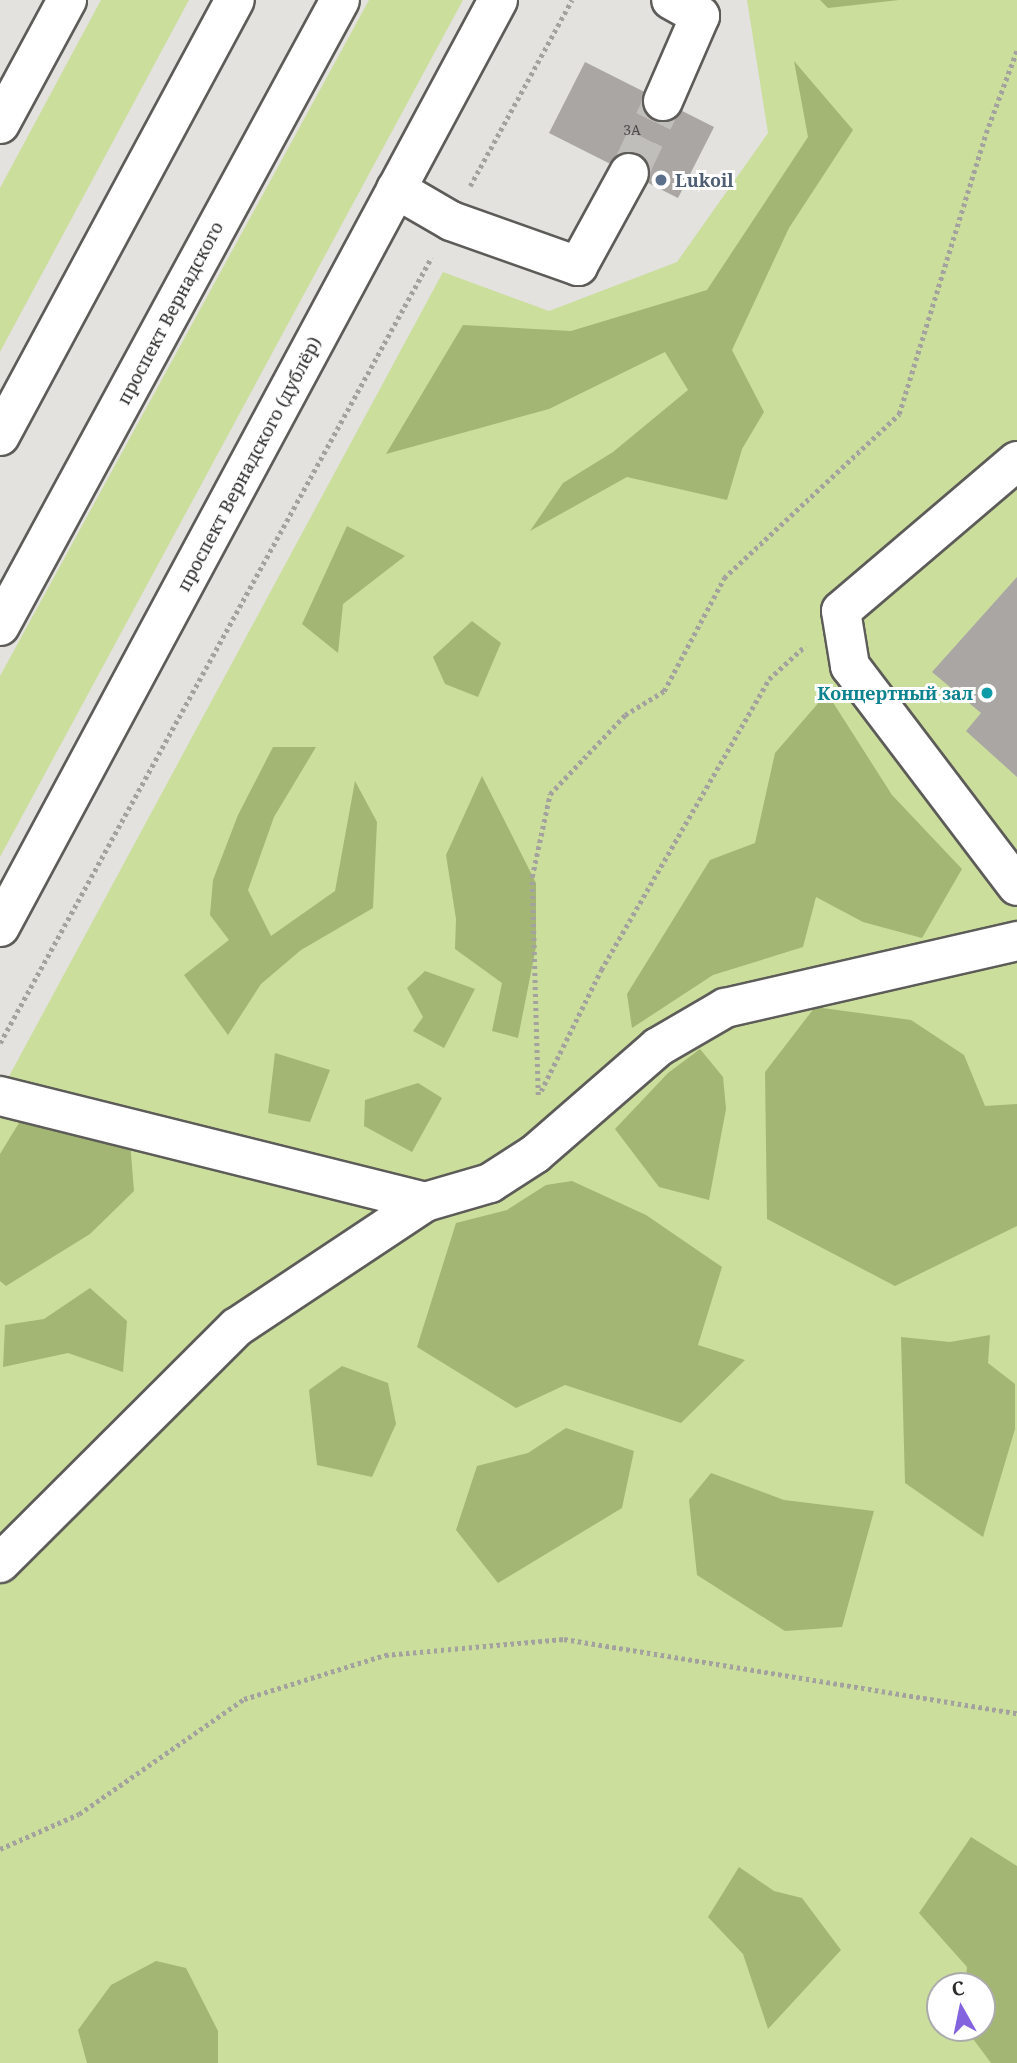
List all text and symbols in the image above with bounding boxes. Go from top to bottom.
house number: 3А [623,122,641,138]
place label: Lukoil [675,169,734,191]
marker: Lukoil [653,172,669,188]
street label: проспект Вернадского [113,218,227,408]
street label: проспект Вернадского (дублёр) [173,333,325,595]
place label: Концертный зал [817,682,973,704]
marker: Концертный зал [979,685,995,701]
north arrow [926,1972,996,2042]
text: С [950,1974,966,2002]

